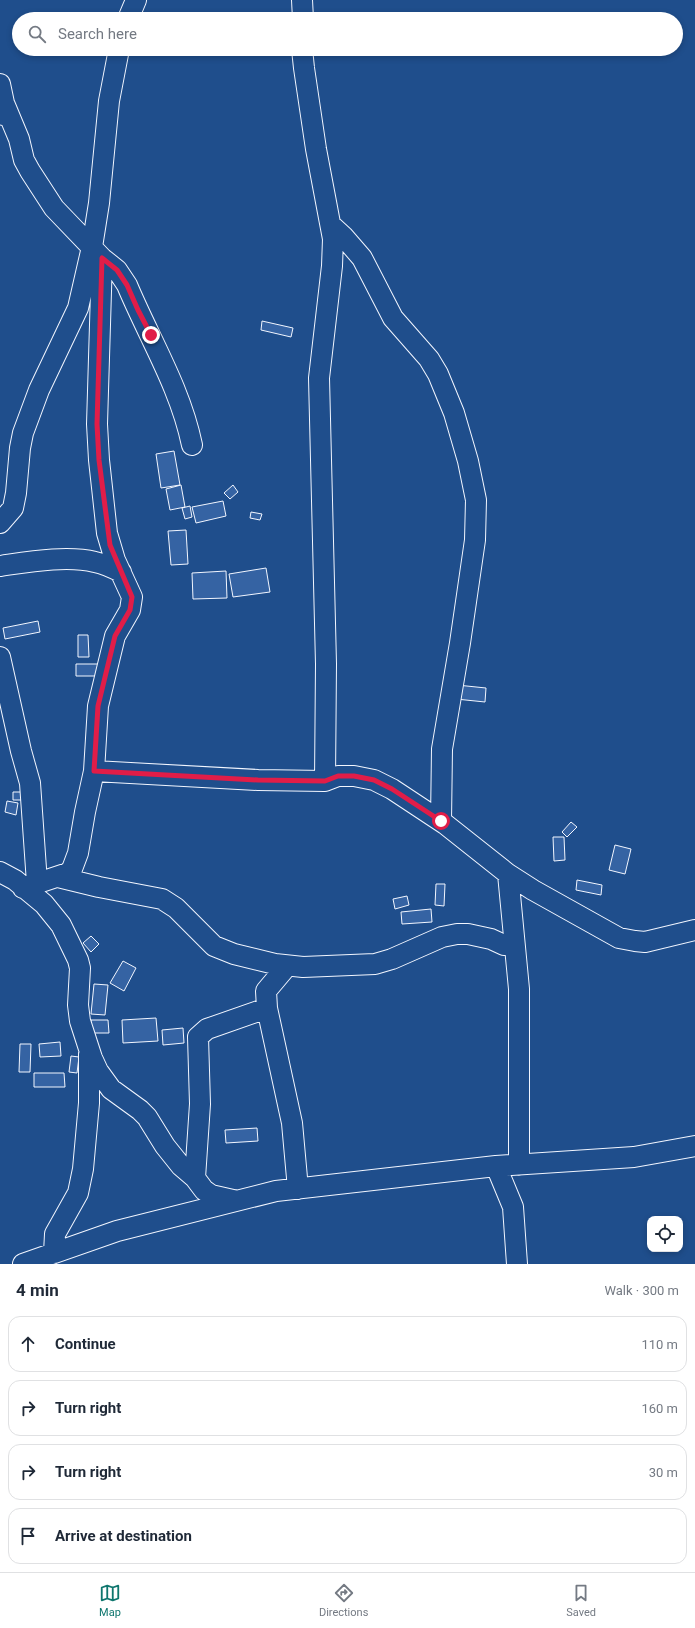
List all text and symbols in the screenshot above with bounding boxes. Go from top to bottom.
search box [12,12,683,56]
icon: search [26,23,48,45]
text: Search here [58,25,137,43]
route end [142,326,160,344]
route start [432,812,450,830]
map controls [647,1216,683,1252]
button: locate [647,1216,683,1252]
text: 4 min [16,1280,59,1300]
text: Walk · 300 m [604,1283,679,1298]
icon: ahead [17,1333,39,1355]
text: Continue [55,1335,116,1353]
text: 110 m [641,1337,678,1352]
icon: right [17,1397,39,1419]
text: Turn right [55,1399,121,1417]
text: 160 m [641,1401,678,1416]
icon: right [17,1461,39,1483]
text: Turn right [55,1463,121,1481]
text: 30 m [649,1465,678,1480]
icon: arrive [17,1525,39,1547]
text: Arrive at destination [55,1527,192,1545]
tab: Map [99,1582,121,1619]
tab: Directions [319,1582,368,1619]
tab: Saved [566,1582,596,1619]

